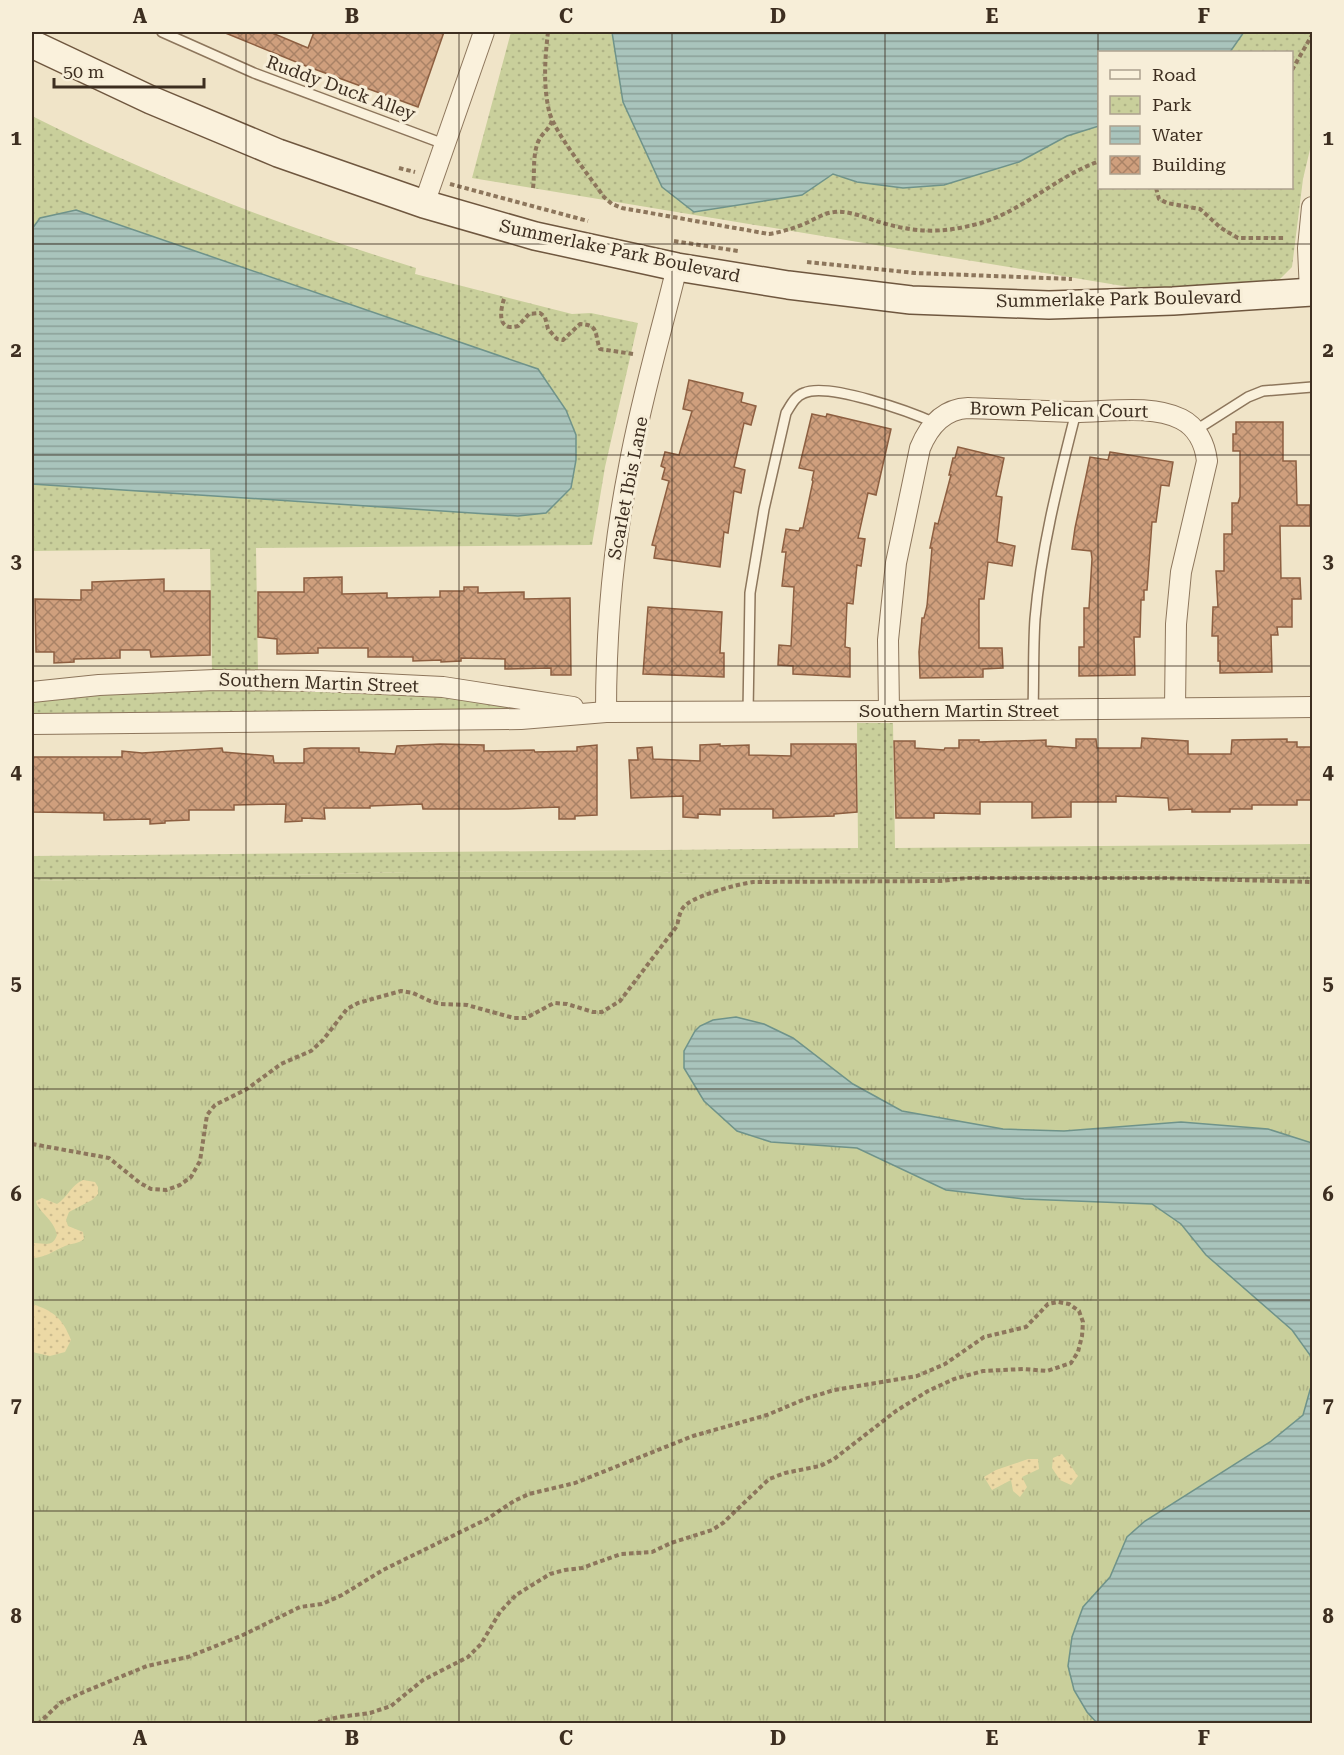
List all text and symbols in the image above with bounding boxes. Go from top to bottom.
text: A [133,4,148,28]
text: B [345,4,359,28]
text: C [559,4,573,28]
text: D [770,4,786,28]
text: E [986,4,999,28]
text: F [1198,4,1210,28]
scale bar [54,51,204,89]
street label: Ruddy Duck Alley [264,51,419,124]
legend [1098,51,1293,189]
text: 50 m [63,61,104,82]
text: Road [1152,64,1197,85]
text: Park [1152,94,1192,115]
text: Water [1152,124,1203,145]
text: 1 [10,126,22,150]
text: 1 [1322,126,1334,150]
text: Building [1152,154,1226,175]
street label: Summerlake Park Boulevard [498,215,743,286]
street label: Summerlake Park Boulevard [996,286,1242,311]
text: 2 [10,338,22,362]
text: 2 [1322,338,1334,362]
street label: Brown Pelican Court [969,397,1149,422]
street label: Scarlet Ibis Lane [603,414,652,561]
text: 3 [10,549,22,573]
text: 3 [1322,549,1334,573]
street label: Southern Martin Street [219,669,420,696]
street label: Southern Martin Street [859,700,1059,721]
text: 4 [10,760,22,784]
text: 4 [1322,760,1334,784]
text: 5 [10,971,22,995]
text: 5 [1322,971,1334,995]
text: 6 [10,1182,22,1206]
text: 6 [1322,1182,1334,1206]
text: 7 [10,1393,22,1417]
text: 7 [1322,1393,1334,1417]
text: 8 [10,1604,22,1628]
text: 8 [1322,1604,1334,1628]
text: A [133,1726,148,1750]
text: B [345,1726,359,1750]
text: C [559,1726,573,1750]
text: D [770,1726,786,1750]
text: E [986,1726,999,1750]
text: F [1198,1726,1210,1750]

